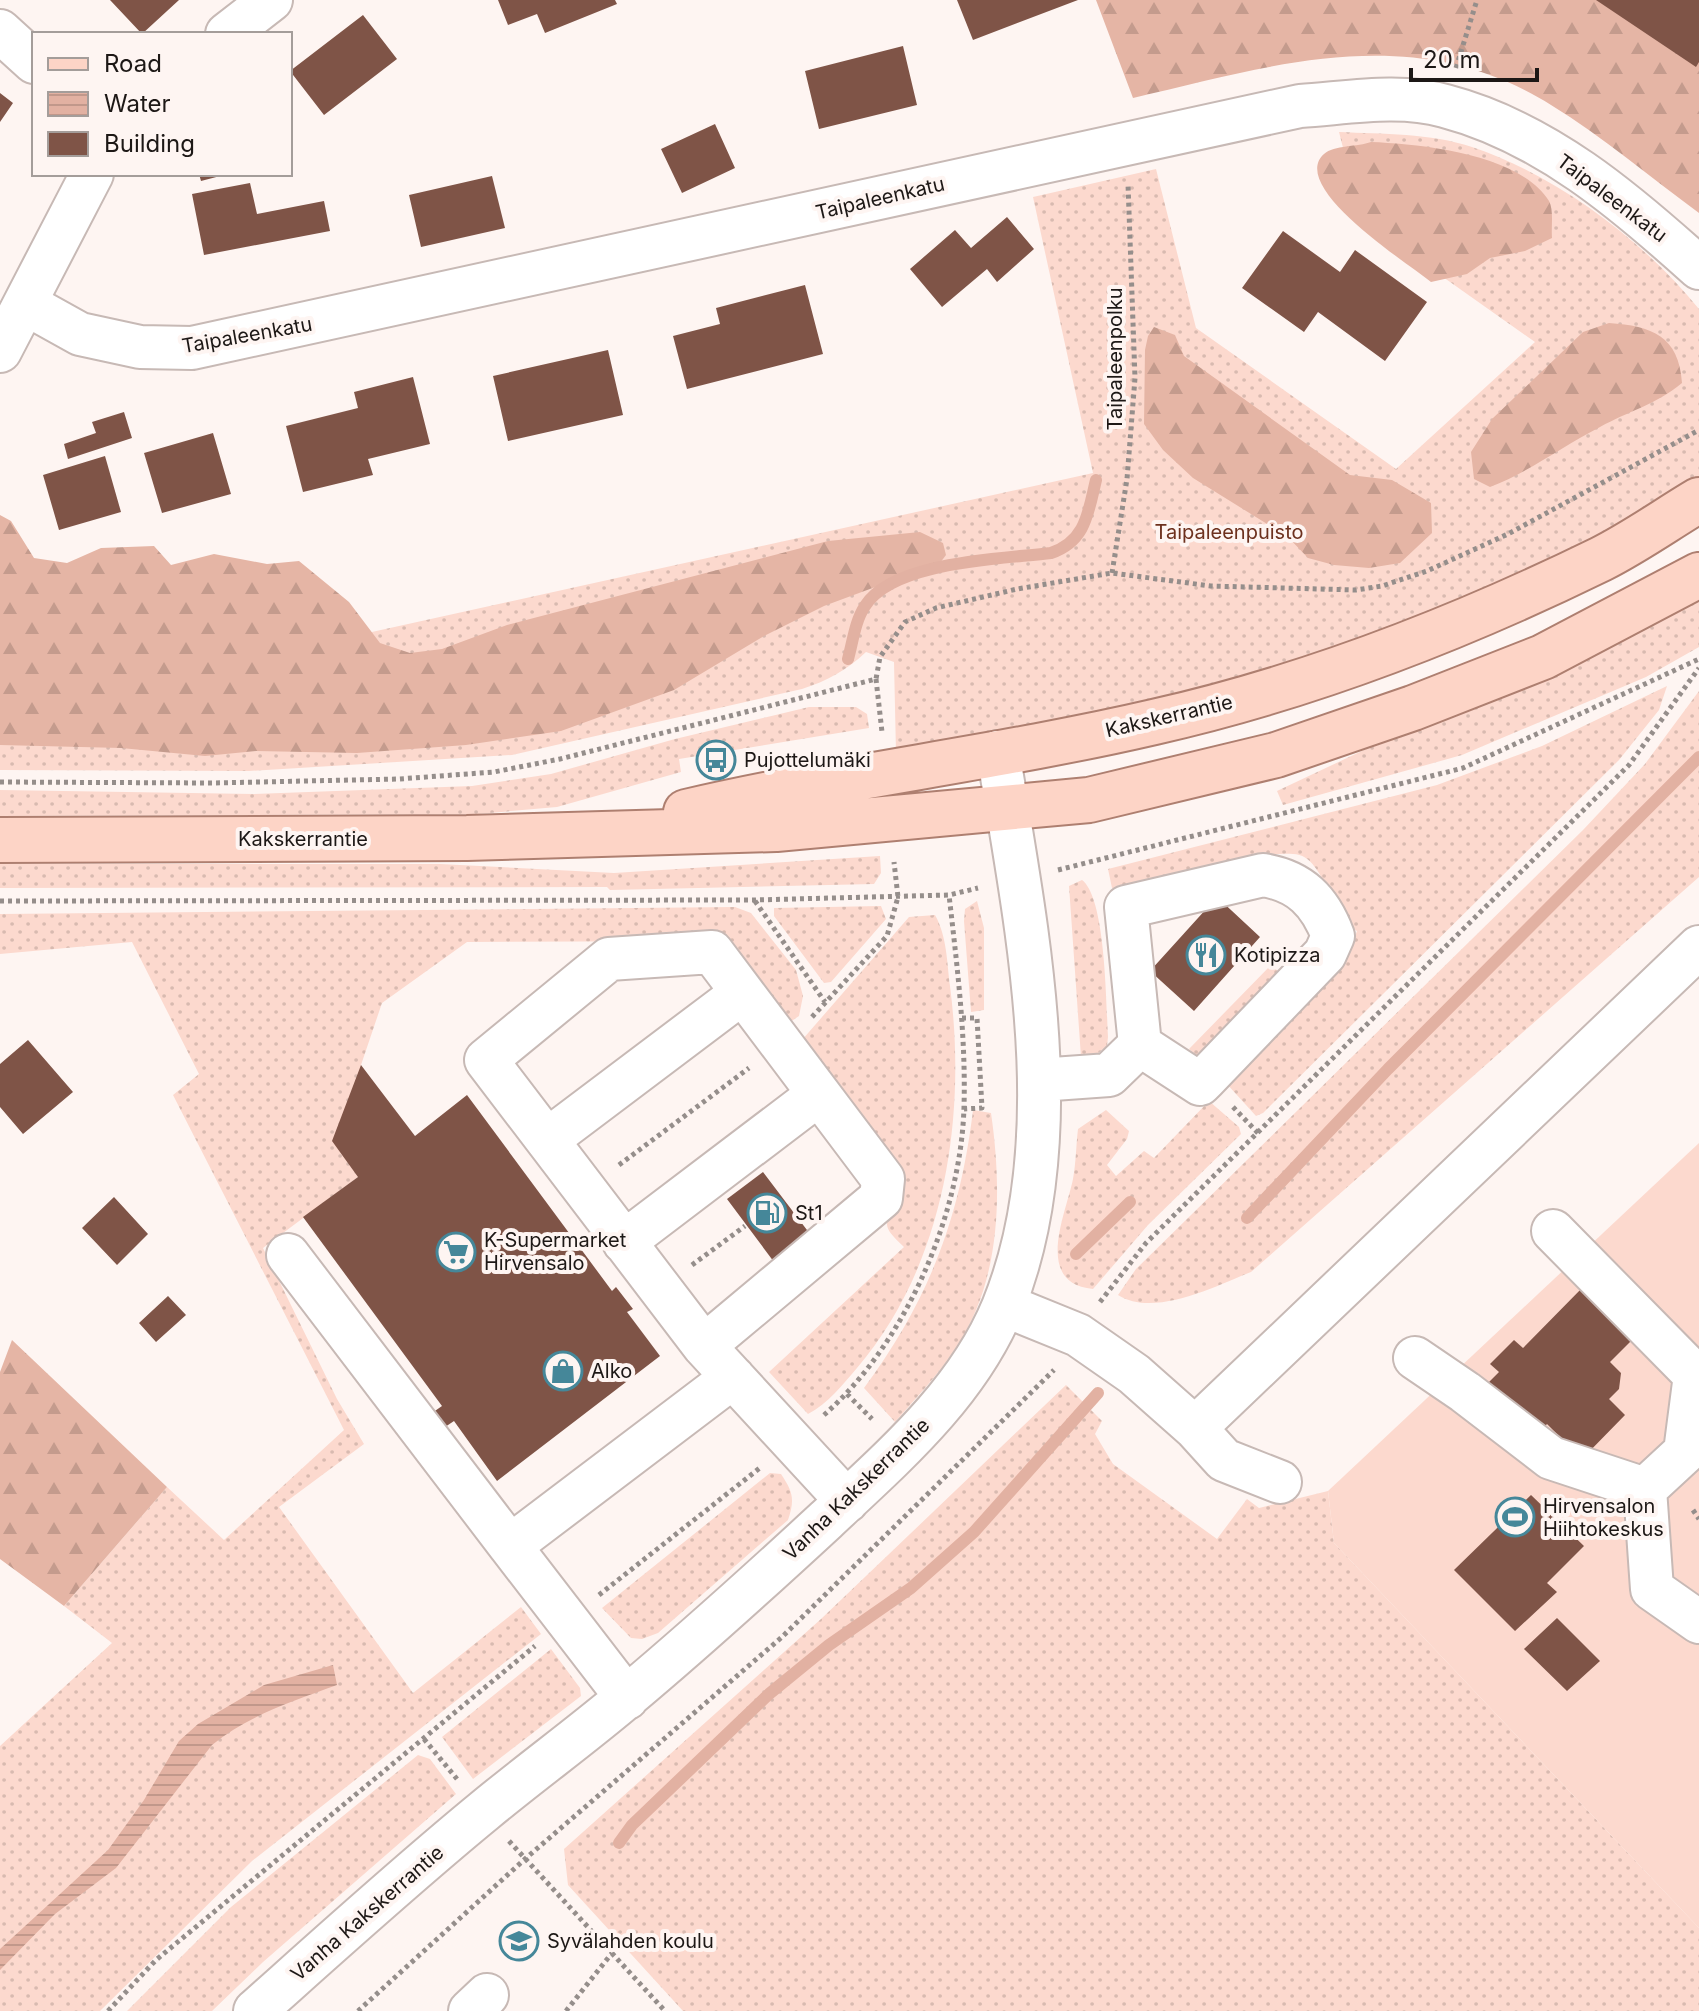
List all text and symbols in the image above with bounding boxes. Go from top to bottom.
legend [32,32,292,176]
scale bar [1411,32,1537,82]
text: 20 m [1423,45,1481,74]
text: Road [104,49,162,78]
text: Water [104,89,171,118]
text: Building [104,129,195,158]
street label: Taipaleenkatu [1552,149,1672,247]
street label: Taipaleenkatu [813,171,947,225]
street label: Taipaleenpolku [1103,287,1127,431]
street label: Taipaleenkatu [180,312,314,358]
park label: Taipaleenpuisto [1155,520,1303,544]
street label: Kakskerrantie [1103,690,1235,742]
bus stop icon: Pujottelumäki [695,739,737,781]
place label: Pujottelumäki [744,748,871,772]
street label: Kakskerrantie [238,827,368,851]
restaurant icon: Kotipizza [1185,934,1227,976]
place label: Kotipizza [1234,943,1320,967]
fuel station icon: St1 [746,1192,788,1234]
place label: St1 [795,1201,823,1225]
place label: K-Supermarket Hirvensalo [484,1228,627,1275]
supermarket icon: K-Supermarket Hirvensalo [435,1231,477,1273]
shop icon: Alko [542,1350,584,1392]
place label: Alko [591,1359,632,1383]
street label: Vanha Kakskerrantie [778,1413,934,1565]
place label: Hirvensalon Hiihtokeskus [1543,1494,1664,1541]
sports icon: Hirvensalon Hiihtokeskus [1494,1496,1536,1538]
street label: Vanha Kakskerrantie [286,1840,448,1986]
school or university icon: Syvälahden koulu [498,1920,540,1962]
place label: Syvälahden koulu [547,1929,714,1953]

